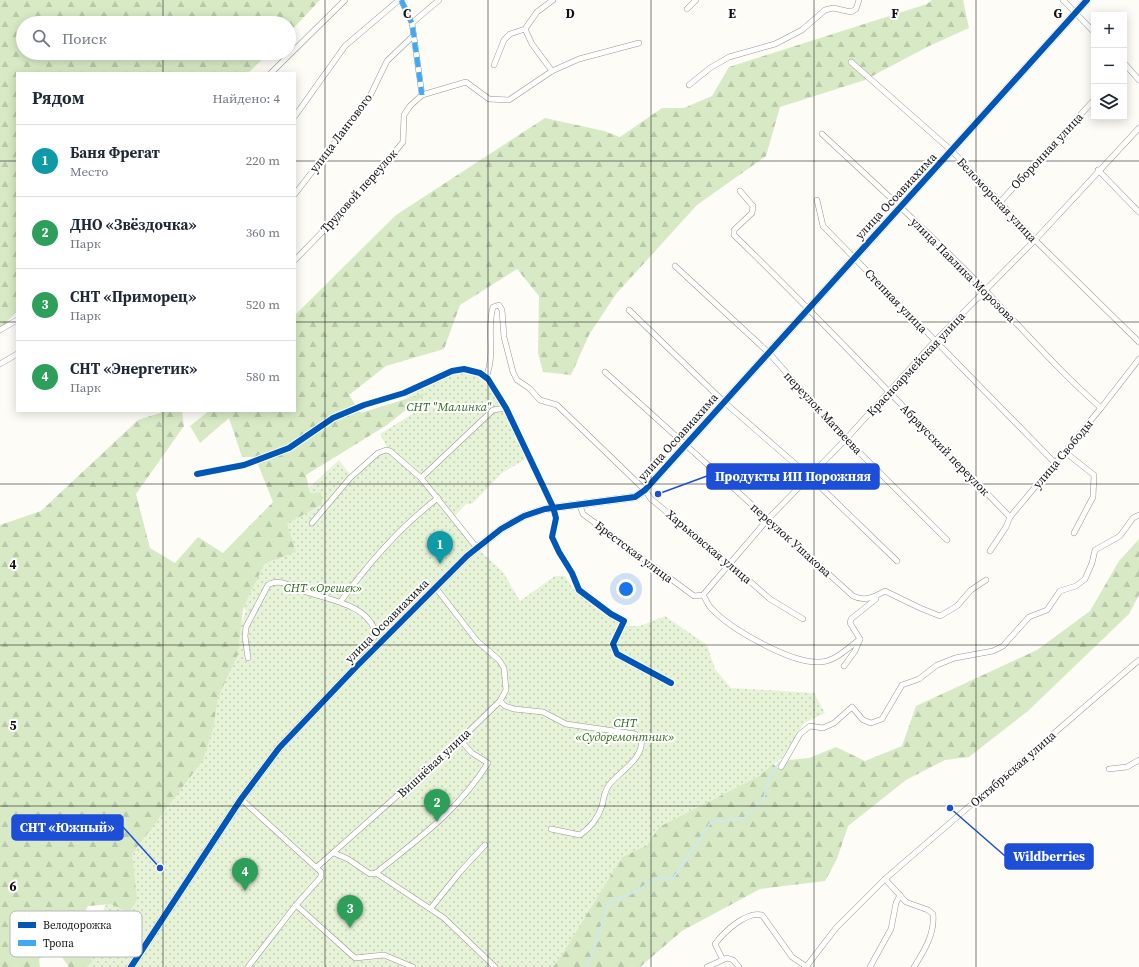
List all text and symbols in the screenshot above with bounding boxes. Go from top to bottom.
text: C [403,5,411,22]
text: D [565,5,575,22]
text: E [728,5,736,22]
text: F [891,5,899,22]
text: G [1054,5,1063,22]
map controls [1091,12,1127,120]
button: + [1091,12,1127,48]
search box [16,16,296,60]
icon: search [30,27,52,49]
text: Поиск [62,28,107,49]
button: − [1091,48,1127,84]
button: layers [1091,84,1127,120]
text: Рядом [32,86,84,110]
text: Найдено: 4 [213,90,280,107]
street label: улица Лангового [306,90,376,176]
street label: Оборонная улица [1007,109,1087,193]
text: Баня Фрегат [70,142,160,163]
street label: Трудовой переулок [317,145,401,236]
street label: улица Осоавиахима [852,149,941,243]
text: 1 [41,152,49,169]
text: 220 m [246,152,280,169]
street label: Беломорская улица [954,154,1041,246]
text: Место [70,163,108,180]
text: ДНО «Звёздочка» [70,214,197,235]
street label: улица Павлика Морозова [907,214,1020,327]
text: 2 [41,224,49,241]
text: 360 m [246,224,280,241]
text: Парк [70,235,101,252]
street label: Степная улица [861,265,931,337]
text: СНТ «Приморец» [70,286,196,307]
text: 3 [41,296,49,313]
text: 520 m [246,296,280,313]
text: Парк [70,307,101,324]
street label: Красноармейская улица [863,308,969,420]
text: СНТ «Энергетик» [70,358,197,379]
text: 4 [41,368,49,385]
text: 580 m [246,368,280,385]
street label: переулок Матвеева [780,368,866,459]
text: Парк [70,379,101,396]
street label: улица Осоавиахима [634,389,722,484]
park label: СНТ "Малинка" [406,399,492,415]
street label: Абраусский переулок [897,401,993,500]
street label: улица Свободы [1029,416,1097,492]
callout: Продукты ИП Порожняя [707,464,879,489]
text: Продукты ИП Порожняя [715,468,872,485]
street label: переулок Ушакова [747,499,836,581]
street label: Харьковская улица [663,506,756,588]
street label: Брестская улица [592,517,677,587]
pin: 1 [427,531,453,564]
text: 4 [9,556,17,573]
street label: улица Осоавиахима [342,575,433,666]
your location [616,579,636,599]
park label: СНТ «Орешек» [284,580,362,596]
park label: СНТ «Судоремонтник» [575,715,675,745]
text: 5 [9,717,17,734]
street label: Вишнёвая улица [394,724,475,801]
street label: Октябрьская улица [967,727,1060,811]
pin: 2 [424,789,450,822]
callout: СНТ «Южный» [12,815,123,840]
text: СНТ «Южный» [20,819,114,836]
callout: Wildberries [1005,844,1093,869]
text: Wildberries [1013,848,1085,865]
pin: 4 [232,858,258,891]
text: 6 [9,878,17,895]
pin: 3 [337,895,363,928]
legend [10,911,142,957]
text: Велодорожка [43,918,112,933]
text: Тропа [43,936,74,951]

